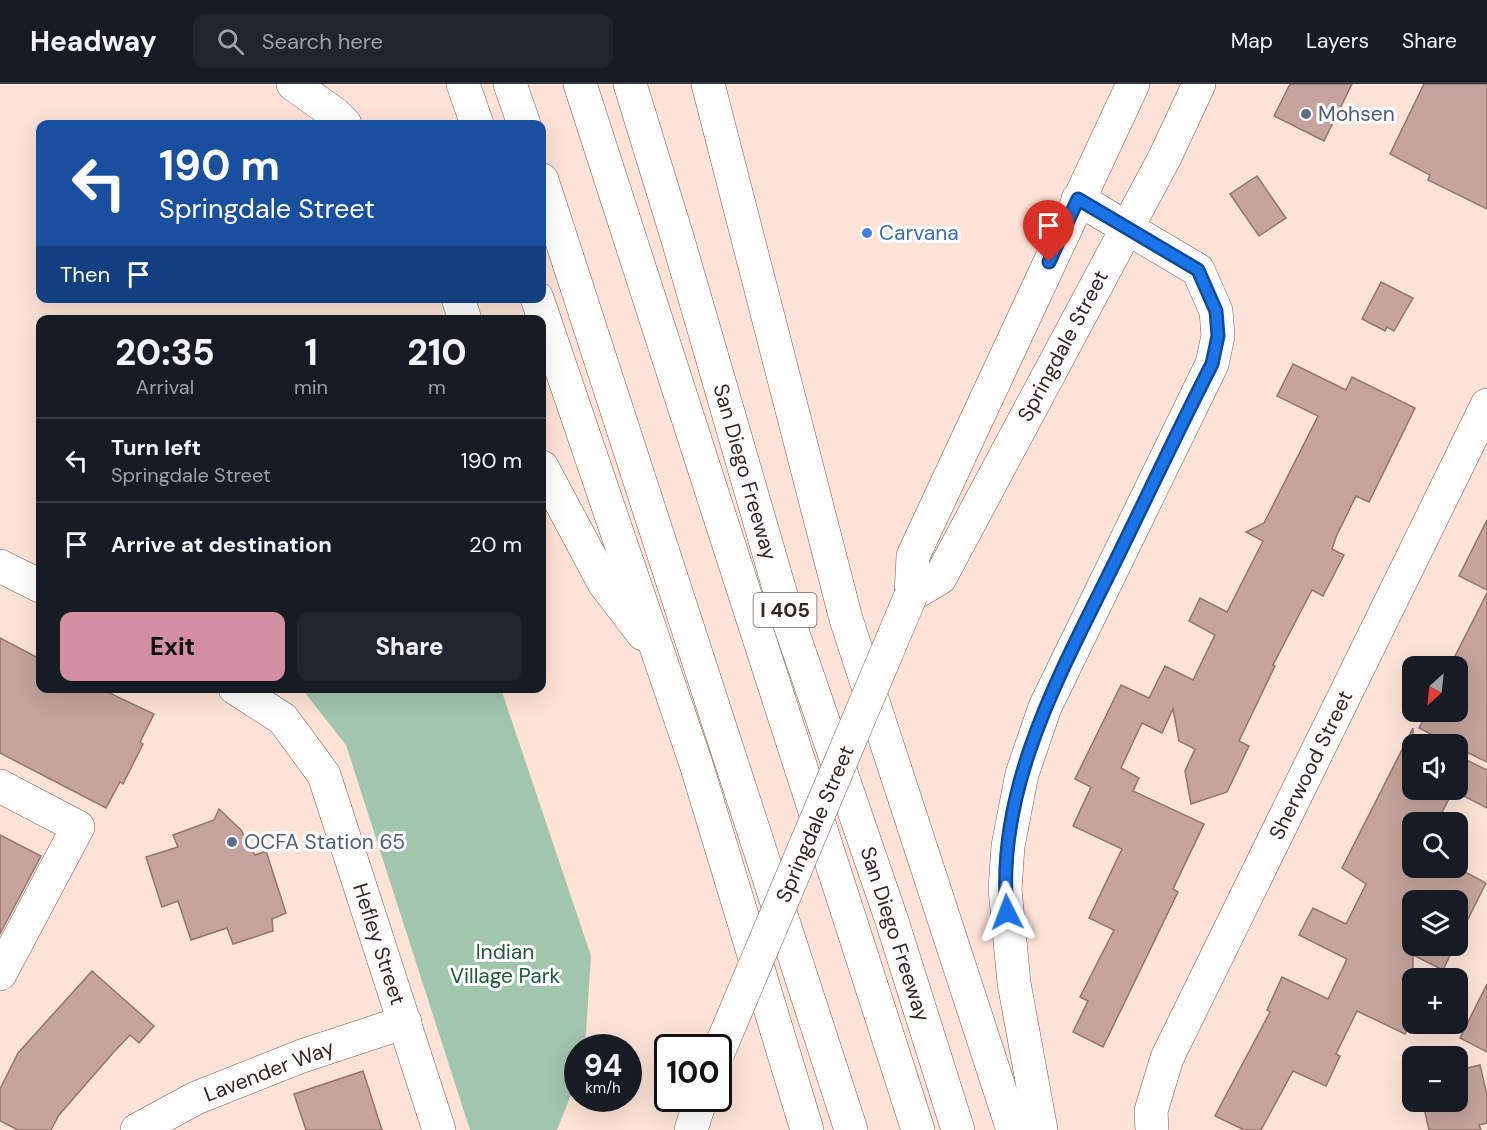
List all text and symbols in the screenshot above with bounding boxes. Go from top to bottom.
search box [193,14,613,68]
text: Headway [30,23,157,60]
icon: search [214,25,247,58]
text: Search here [262,27,383,56]
text: Map [1231,27,1273,55]
text: Layers [1306,27,1369,55]
text: Share [1402,27,1457,55]
place label: Mohsen [1318,100,1395,128]
marker: Mohsen [1299,107,1313,121]
text: 190 m [159,138,280,193]
icon: left [60,144,138,222]
text: Springdale Street [159,191,375,226]
pin [1023,200,1074,262]
icon: arrive [1032,209,1065,242]
place label: Carvana [879,219,959,247]
marker: Carvana [860,226,874,240]
icon: arrive [122,258,155,291]
text: Then [60,260,110,289]
street label: Springdale Street [1011,265,1115,427]
text: 20:35 [115,329,215,376]
text: 1 [304,329,318,376]
text: 210 [407,329,467,376]
text: Arrival [136,374,194,400]
text: min [294,374,328,400]
text: m [428,374,446,400]
street label: San Diego Freeway [706,380,784,564]
text: Turn left [111,433,201,462]
icon: left [60,444,93,477]
text: 190 m [461,446,522,475]
text: Springdale Street [111,462,271,488]
icon: arrive [60,528,93,561]
text: Arrive at destination [111,530,332,559]
text: 20 m [469,530,522,559]
road number: I 405 [754,593,816,627]
button: Exit [60,612,285,681]
button: Share [297,612,522,681]
north arrow [1402,656,1468,722]
map controls [1402,656,1468,1112]
street label: Sherwood Street [1263,686,1359,844]
button: sound [1402,734,1468,800]
street label: Springdale Street [769,741,861,907]
button: search [1402,812,1468,878]
place label: OCFA Station 65 [244,828,405,856]
marker: OCFA Station 65 [225,835,239,849]
street label: San Diego Freeway [854,843,937,1025]
street label: Hefley Street [346,880,412,1008]
position arrow [975,880,1039,944]
button: layers [1402,890,1468,956]
park label: Indian Village Park [450,938,560,990]
button: + [1402,968,1468,1034]
street label: Lavender Way [200,1033,338,1109]
speed limit sign: 100 [654,1034,732,1112]
text: 94 [584,1046,622,1085]
button: − [1402,1046,1468,1112]
text: km/h [585,1078,621,1098]

